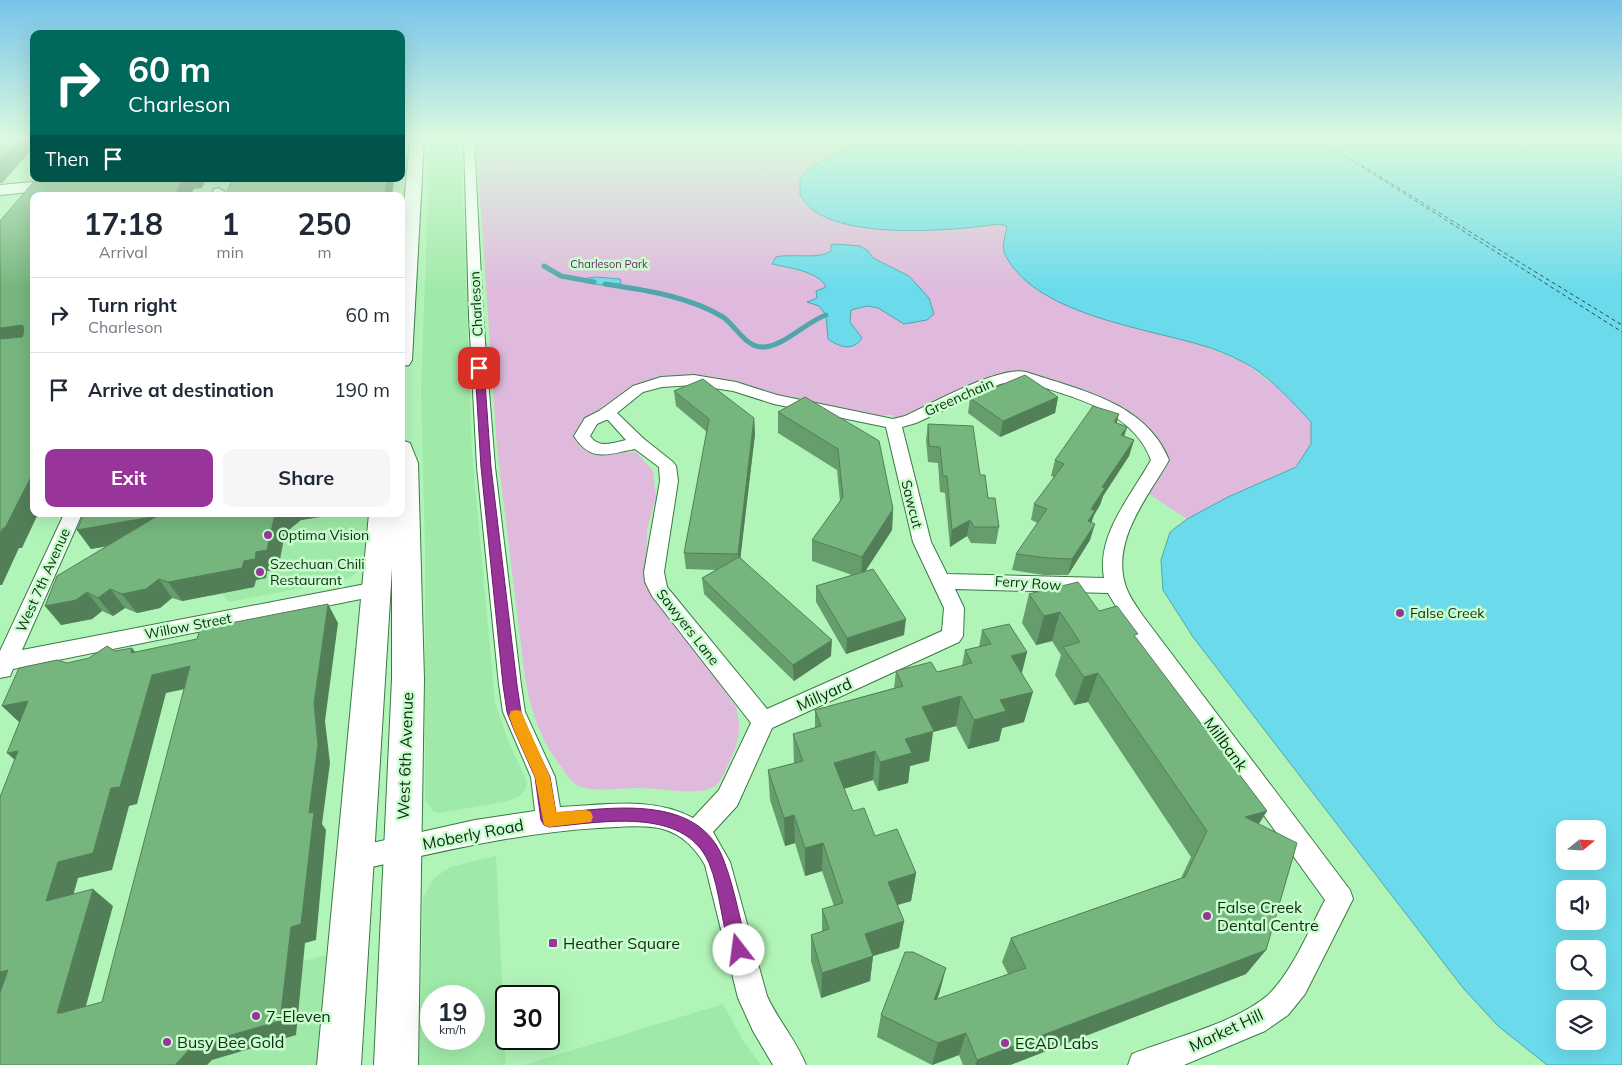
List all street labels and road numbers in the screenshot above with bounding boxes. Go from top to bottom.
street label: Charleson [465,271,487,337]
street label: Greenchain [922,374,996,420]
street label: Sawcut [897,478,927,530]
street label: West 7th Avenue [12,525,74,635]
street label: Ferry Row [994,572,1062,594]
street label: Sawyers Lane [653,585,723,669]
street label: Willow Street [143,609,233,643]
street label: Millyard [793,673,855,715]
street label: West 6th Avenue [393,692,417,820]
street label: Millbank [1200,713,1253,776]
street label: Moberly Road [421,814,525,854]
street label: Market Hill [1186,1004,1266,1056]

